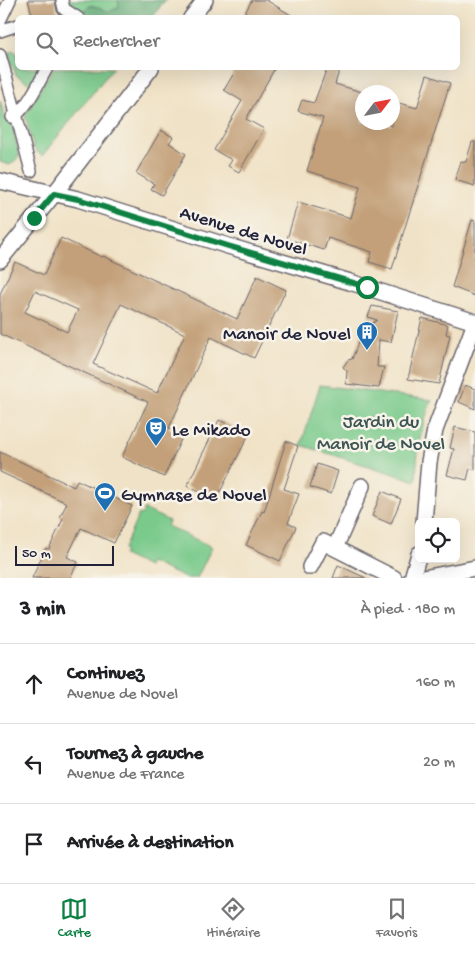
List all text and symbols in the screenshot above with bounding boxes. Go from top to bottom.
search box [15,15,460,70]
icon: search [33,29,61,57]
text: Rechercher [73,31,159,54]
north arrow [355,85,400,130]
street label: Avenue de Novel [177,202,309,263]
route end [23,207,46,230]
route start [356,276,379,299]
building icon: Manoir de Novel [355,320,379,351]
place label: Manoir de Novel [223,324,351,347]
park label: Jardin du Manoir de Novel [317,412,445,457]
theatre icon: Le Mikado [144,416,168,447]
place label: Le Mikado [172,420,251,443]
sports icon: Gymnase de Novel [93,481,117,512]
place label: Gymnase de Novel [121,485,267,508]
map controls [415,518,460,563]
button: locate [415,518,460,563]
scale bar [15,543,114,566]
text: 50 m [22,546,51,563]
text: 3 min [20,598,65,623]
text: À pied · 180 m [361,601,455,620]
text: Continuez [67,663,144,686]
icon: ahead [20,670,48,698]
text: 160 m [416,674,455,693]
text: Avenue de Novel [67,686,178,705]
text: Tournez à gauche [67,743,203,766]
icon: left [20,750,48,778]
text: 20 m [423,754,455,773]
text: Avenue de France [67,766,184,785]
icon: arrive [20,830,48,858]
text: Arrivée à destination [67,832,233,855]
tab: Carte [58,895,91,942]
tab: Itinéraire [206,895,260,942]
tab: Favoris [376,895,417,942]

